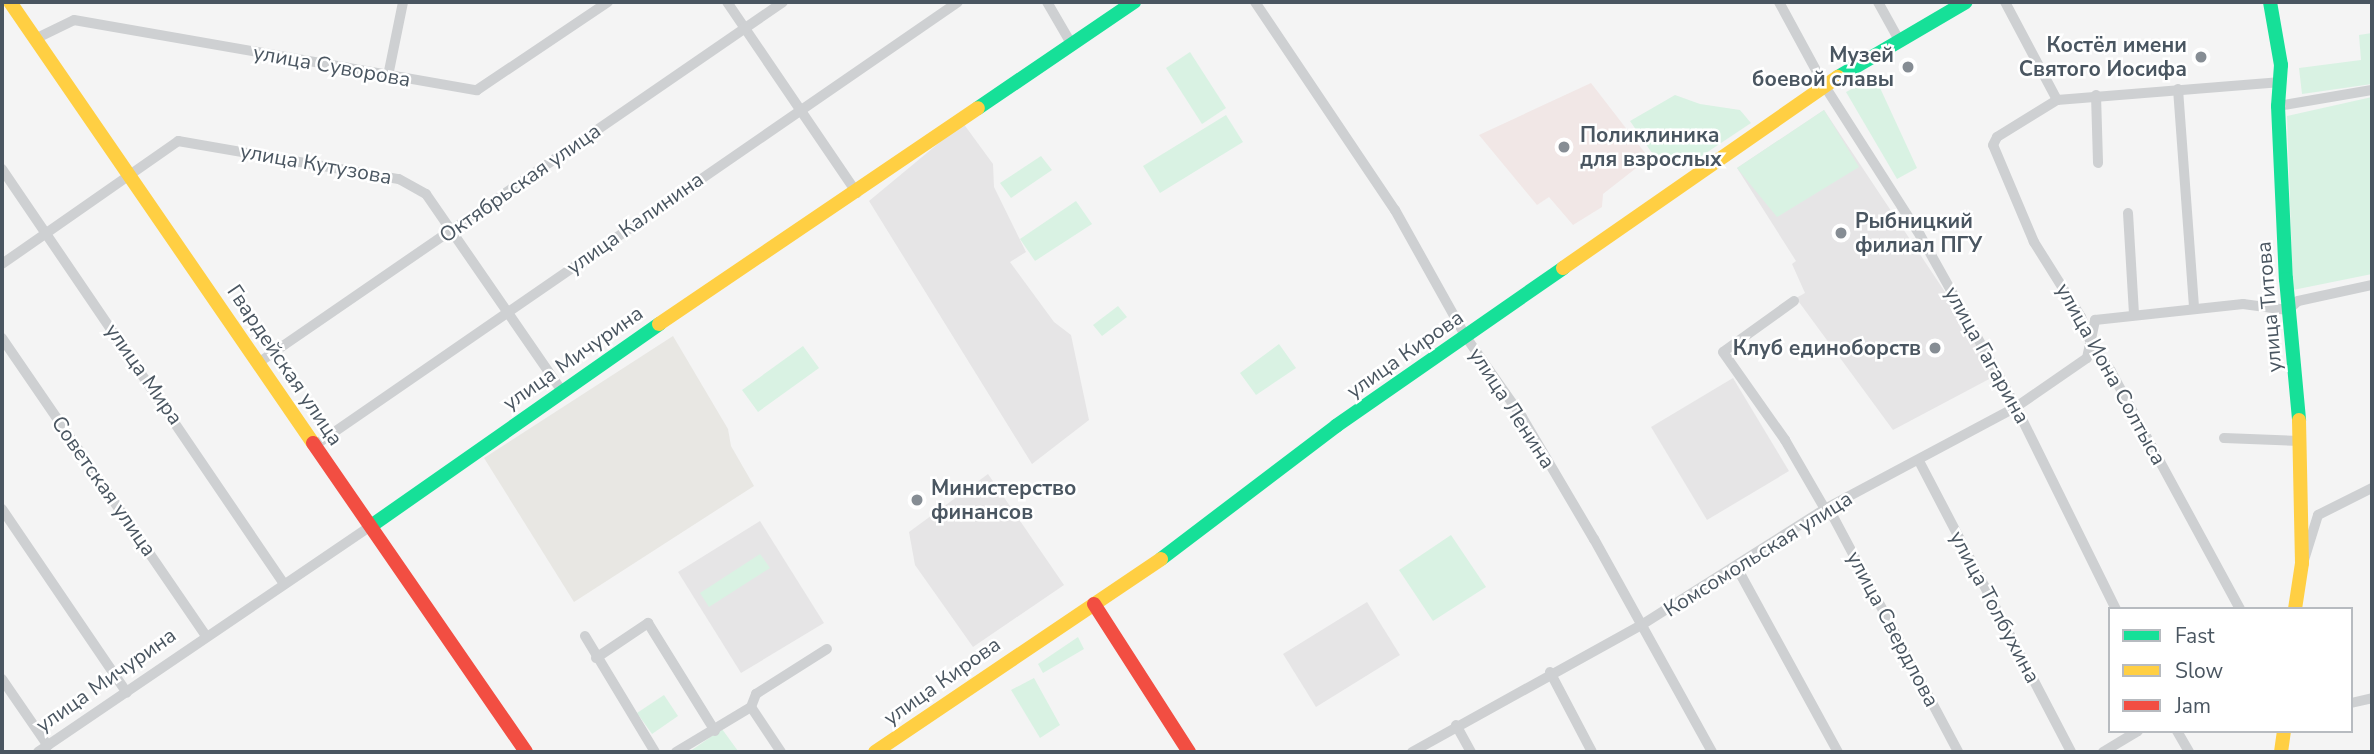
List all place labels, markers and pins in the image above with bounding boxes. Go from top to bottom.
place label: Костёл имени Святого Иосифа [2019,32,2187,82]
place label: Музей боевой славы [1752,42,1894,92]
marker: Костёл имени Святого Иосифа [2193,49,2209,65]
marker: Музей боевой славы [1900,59,1916,75]
place label: Поликлиника для взрослых [1580,122,1722,172]
marker: Поликлиника для взрослых [1554,137,1574,157]
place label: Рыбницкий филиал ПГУ [1855,208,1982,258]
marker: Рыбницкий филиал ПГУ [1833,225,1849,241]
place label: Клуб единоборств [1733,335,1921,361]
marker: Клуб единоборств [1927,340,1943,356]
place label: Министерство финансов [931,475,1076,525]
marker: Министерство финансов [909,492,925,508]

